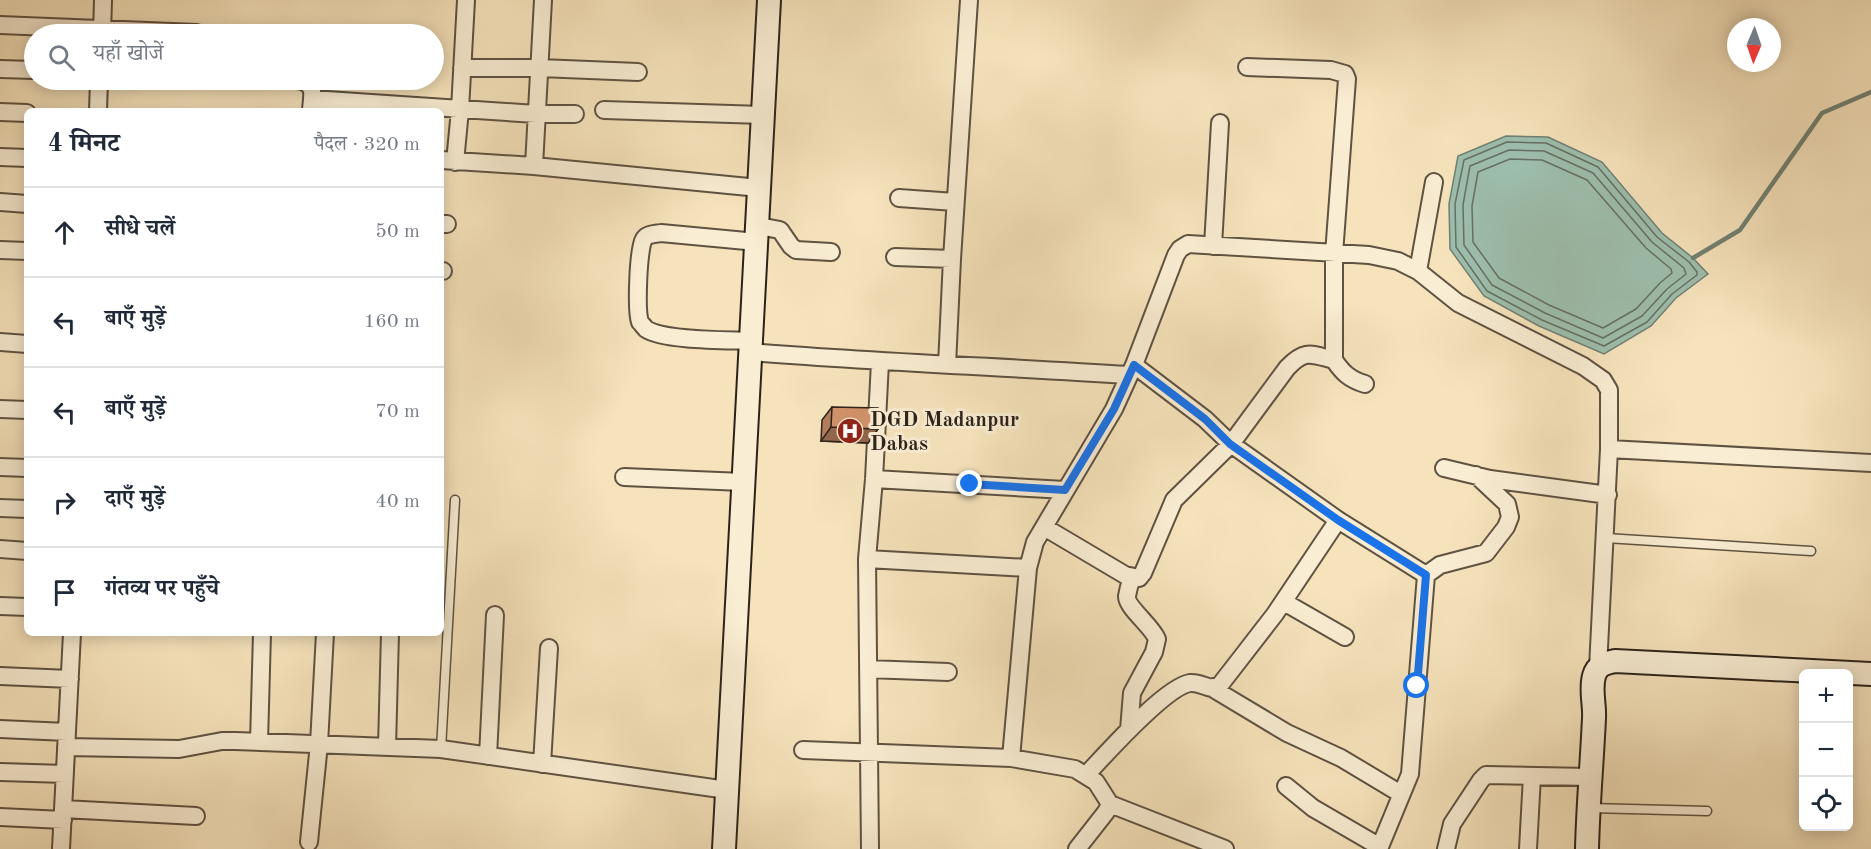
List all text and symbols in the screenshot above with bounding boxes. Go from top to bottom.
north arrow [1727,18,1781,72]
search box [24,24,444,90]
icon: search [45,41,78,74]
text: यहाँ खोजें [93,43,164,65]
text: 4 मिनट [48,131,120,157]
text: पैदल · 320 m [314,135,420,155]
icon: ahead [48,216,81,249]
text: सीधे चलें [105,218,175,240]
text: 50 m [375,222,420,242]
icon: left [48,306,81,339]
text: बाएँ मुड़ें [105,308,166,330]
text: 160 m [364,312,420,332]
icon: left [48,396,81,429]
text: बाएँ मुड़ें [105,398,166,420]
text: 70 m [375,402,420,422]
place label: DGD Madanpur Dabas [870,410,1019,455]
hospital icon: DGD Madanpur Dabas [835,416,865,446]
route end [956,470,982,496]
icon: right [48,486,81,519]
text: दाएँ मुड़ें [105,488,165,510]
text: 40 m [375,492,420,512]
icon: arrive [48,576,81,609]
text: गंतव्य पर पहुँचे [105,578,219,600]
map controls [1799,669,1853,831]
button: + [1799,669,1853,723]
route start [1403,672,1429,698]
button: − [1799,723,1853,777]
button: locate [1799,777,1853,831]

